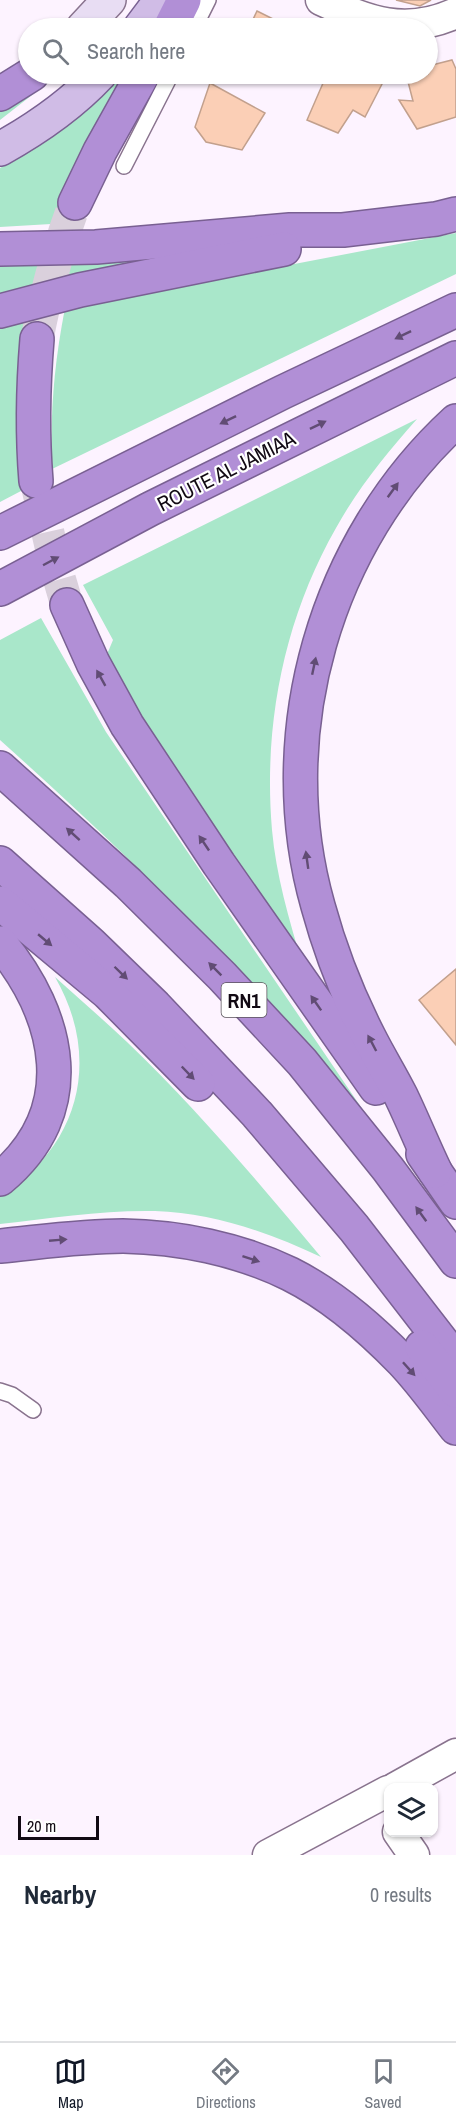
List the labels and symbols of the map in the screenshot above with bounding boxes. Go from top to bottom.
one-way arrow [395,330,412,339]
one-way arrow [219,415,236,424]
one-way arrow [310,420,327,429]
street label: ROUTE AL JAMIAA [152,423,301,518]
one-way arrow [387,482,399,497]
one-way arrow [43,556,60,566]
one-way arrow [310,657,319,676]
one-way arrow [96,669,106,686]
one-way arrow [66,828,81,841]
one-way arrow [199,835,210,851]
one-way arrow [302,850,311,869]
one-way arrow [37,934,53,947]
one-way arrow [208,962,222,976]
one-way arrow [113,966,128,979]
road number: RN1 [222,983,266,1017]
one-way arrow [310,995,322,1011]
one-way arrow [367,1034,377,1051]
one-way arrow [181,1066,195,1081]
one-way arrow [415,1206,427,1222]
one-way arrow [49,1235,68,1245]
one-way arrow [242,1255,260,1264]
one-way arrow [402,1361,415,1376]
scale bar [18,1813,99,1840]

